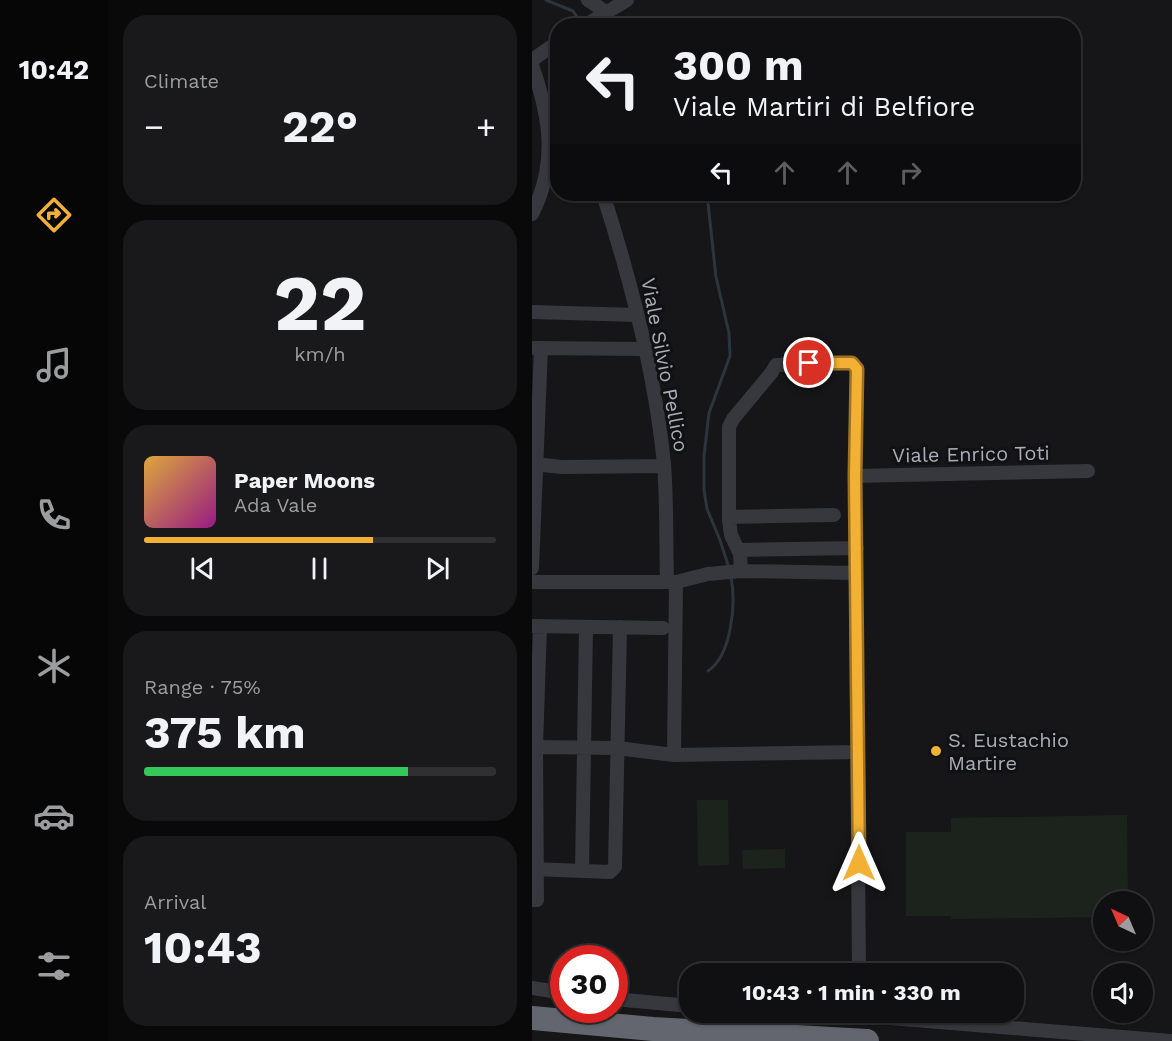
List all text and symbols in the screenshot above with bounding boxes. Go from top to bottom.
text: 300 m [673,41,804,90]
icon: left [574,42,652,120]
text: 10:42 [19,54,89,86]
text: Climate [144,69,219,93]
text: Viale Martiri di Belfiore [673,91,975,123]
text: 22° [282,100,358,153]
text: − [144,107,164,146]
text: + [476,107,496,146]
icon: left [705,156,738,189]
icon: ahead [768,156,801,189]
icon: ahead [831,156,864,189]
icon: right [894,156,927,189]
icon: directions [33,194,75,236]
text: 22 [274,257,366,349]
street label: Viale Silvio Pellico [636,276,694,454]
pin [783,337,834,388]
text: km/h [294,342,346,366]
icon: music [33,344,75,386]
icon: arrive [792,346,825,379]
street label: Viale Enrico Toti [892,441,1050,467]
text: Paper Moons [234,468,375,493]
text: Ada Vale [234,493,317,517]
icon: phone [33,494,75,536]
icon: previous [186,552,219,585]
icon: pause [303,552,336,585]
icon: next [421,552,454,585]
icon: climate [33,645,75,687]
text: Range · 75% [144,675,261,699]
text: 375 km [144,706,306,759]
place label: S. Eustachio Martire [948,728,1069,775]
marker: S. Eustachio Martire [929,744,943,758]
icon: car [33,795,75,837]
position arrow [827,831,891,895]
text: Arrival [144,890,206,914]
north arrow [1093,891,1153,951]
map controls [1093,891,1153,1023]
text: 10:43 [144,921,262,974]
icon: filters [33,945,75,987]
speed limit sign: 30 [550,945,628,1023]
button: sound [1093,963,1153,1023]
text: 10:43 · 1 min · 330 m [742,980,961,1005]

